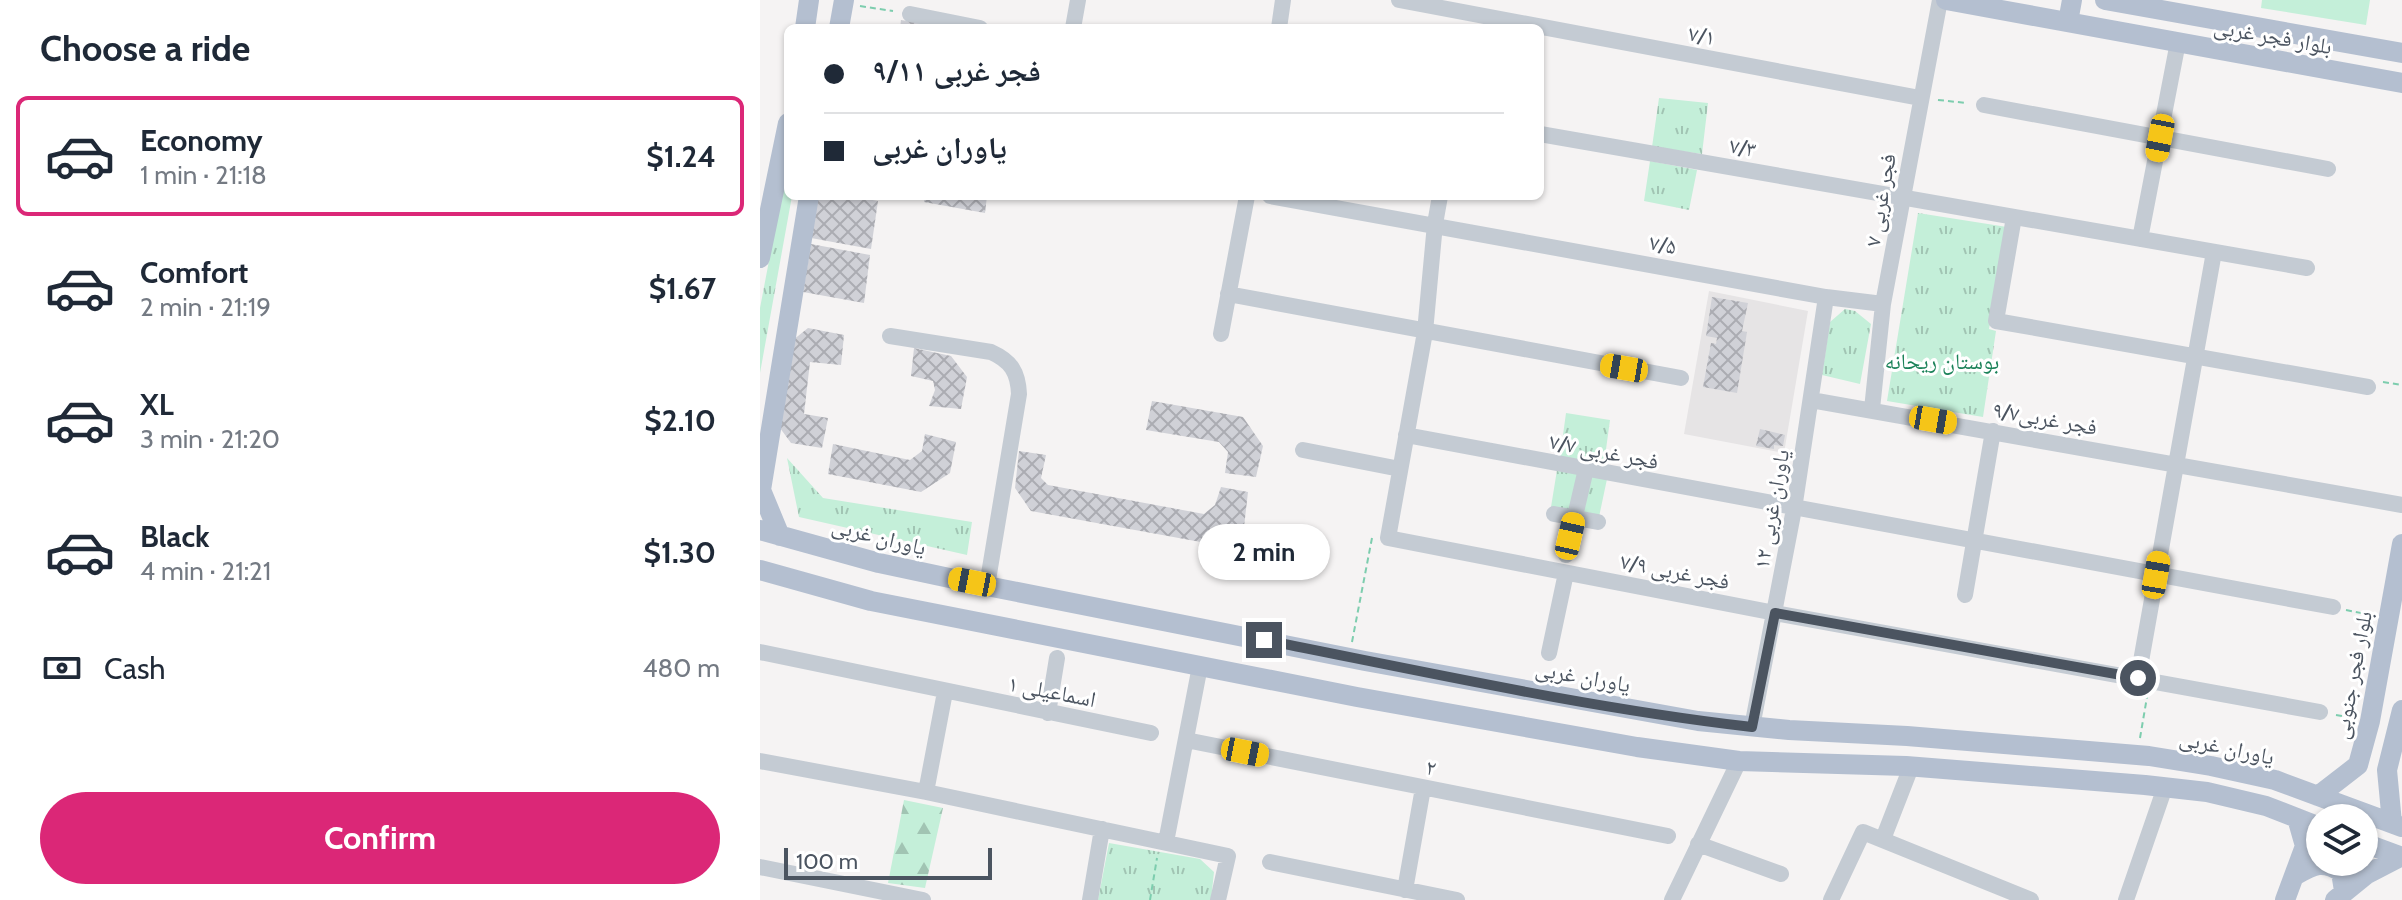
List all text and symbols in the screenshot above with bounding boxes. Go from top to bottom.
street label: بلوار فجر غربی [2212,13,2334,60]
street label: ۷/۱ [1686,20,1718,51]
text: Choose a ride [40,26,250,70]
text: ۹/۱۱ فجر غربی [872,52,1041,89]
car [2144,112,2176,164]
icon: car [44,120,116,192]
text: Economy [140,122,263,159]
text: یاوران غربی [872,129,1007,166]
street label: ۷/۳ [1727,132,1759,163]
text: $1.24 [646,138,716,175]
street label: ۷ فجر غربی [1859,152,1902,249]
text: 1 min · 21:18 [140,159,267,191]
street label: ۷/۵ [1647,229,1679,260]
icon: car [44,252,116,324]
text: Comfort [140,254,248,291]
text: $1.67 [649,270,716,307]
text: 2 min · 21:19 [140,291,271,323]
park label: بوستان ریحانه [1885,348,1999,375]
car [1598,352,1650,384]
icon: car [44,384,116,456]
text: XL [140,386,174,423]
street label: فجر غربی۹/۷ [1990,396,2099,441]
text: $2.10 [644,402,716,439]
car [1907,404,1959,436]
text: 3 min · 21:20 [140,423,280,455]
street label: ۷/۷ فجر غربی [1547,428,1661,475]
street label: ۱۲ یاوران غربی [1748,447,1795,571]
car [1553,510,1587,562]
street label: یاوران غربی [829,512,929,561]
icon: car [44,516,116,588]
text: Black [140,518,210,555]
callout: 2 min [1198,524,1330,580]
text: $1.30 [644,534,716,571]
text: 2 min [1233,536,1295,568]
street label: ۷/۹ فجر غربی [1618,548,1732,595]
car [2140,549,2172,601]
text: 4 min · 21:21 [140,555,271,587]
car [946,566,998,598]
street label: بلوار فجر جنوبی [2327,609,2378,741]
route end [1246,622,1282,658]
icon: cash [40,646,84,690]
text: Cash [104,650,166,687]
text: 480 m [642,652,720,684]
street label: یاوران غربی [1533,655,1633,698]
route start [2120,660,2156,696]
street label: اسماعیلی ۱ [1006,670,1098,713]
street label: یاوران غربی [2177,724,2277,771]
car [1219,736,1271,768]
street label: ۲ [1423,753,1438,782]
button: Confirm [40,792,720,884]
map controls [2306,804,2378,876]
button: layers [2306,804,2378,876]
scale bar [784,844,992,880]
text: 100 m [796,848,858,875]

